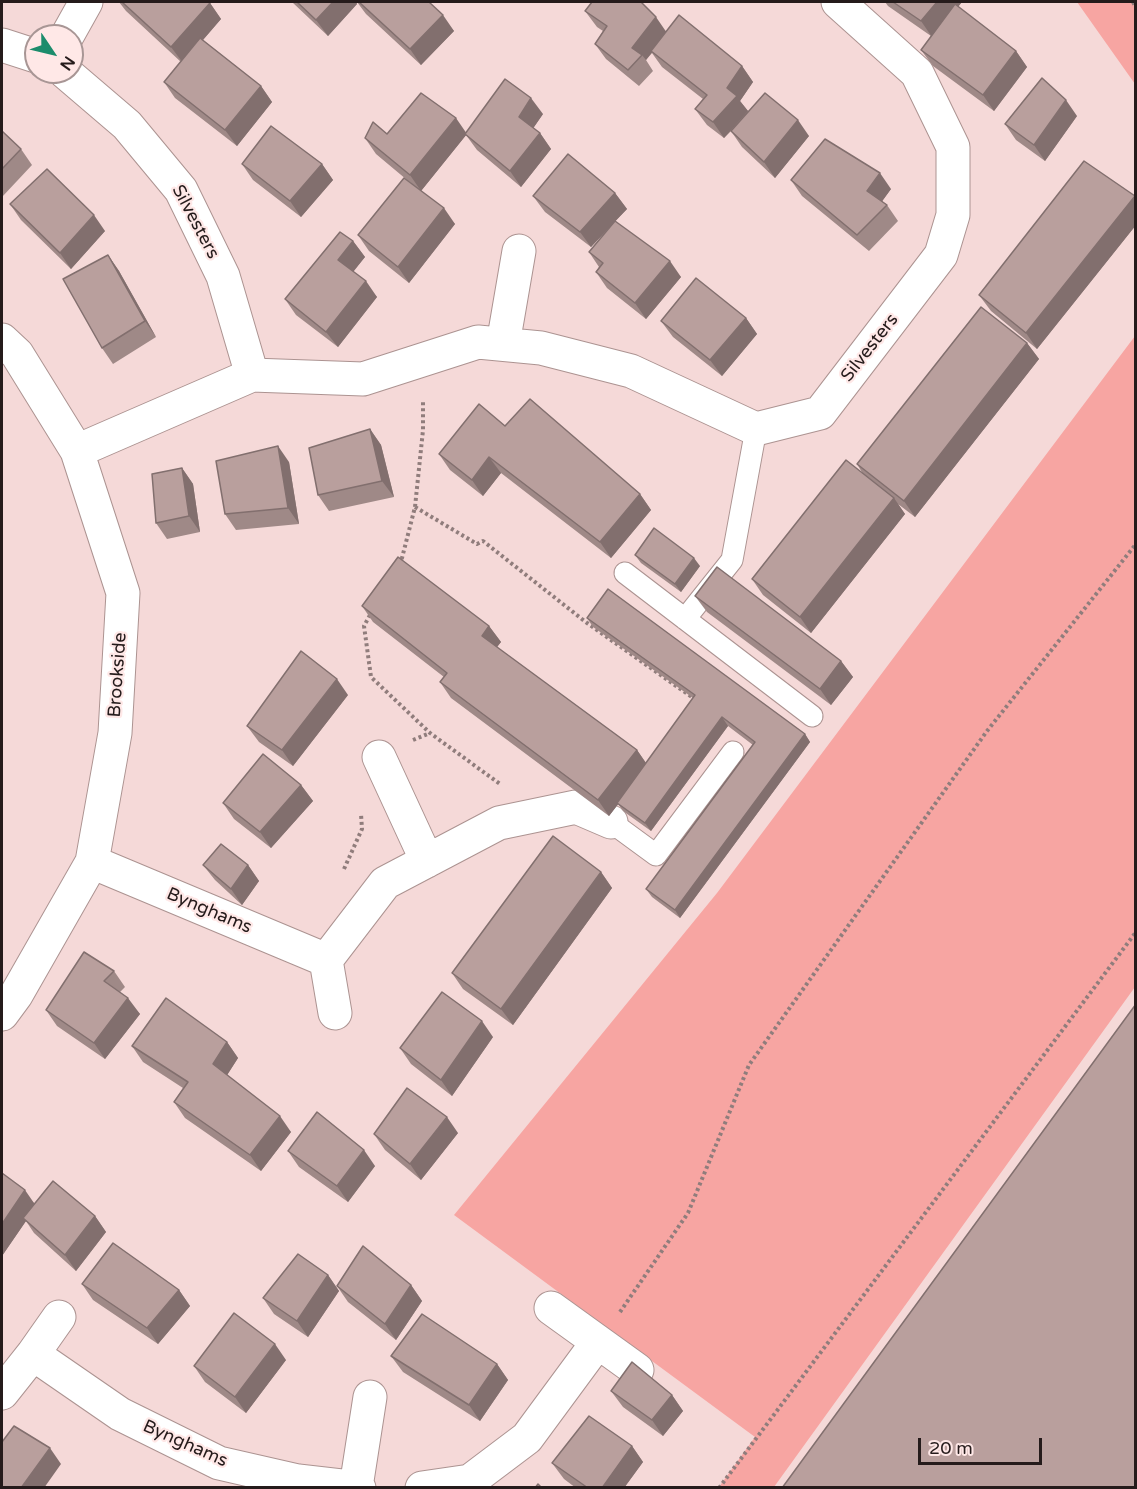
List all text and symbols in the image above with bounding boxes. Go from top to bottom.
north arrow [24,24,84,84]
text: N [55,52,79,74]
street label: Silvesters [167,181,223,263]
street label: Silvesters [837,310,903,386]
street label: Brookside [104,632,132,718]
street label: Bynghams [163,883,255,939]
street label: Bynghams [139,1416,231,1472]
scale bar [921,1426,1046,1464]
text: 20 m [929,1437,973,1459]

